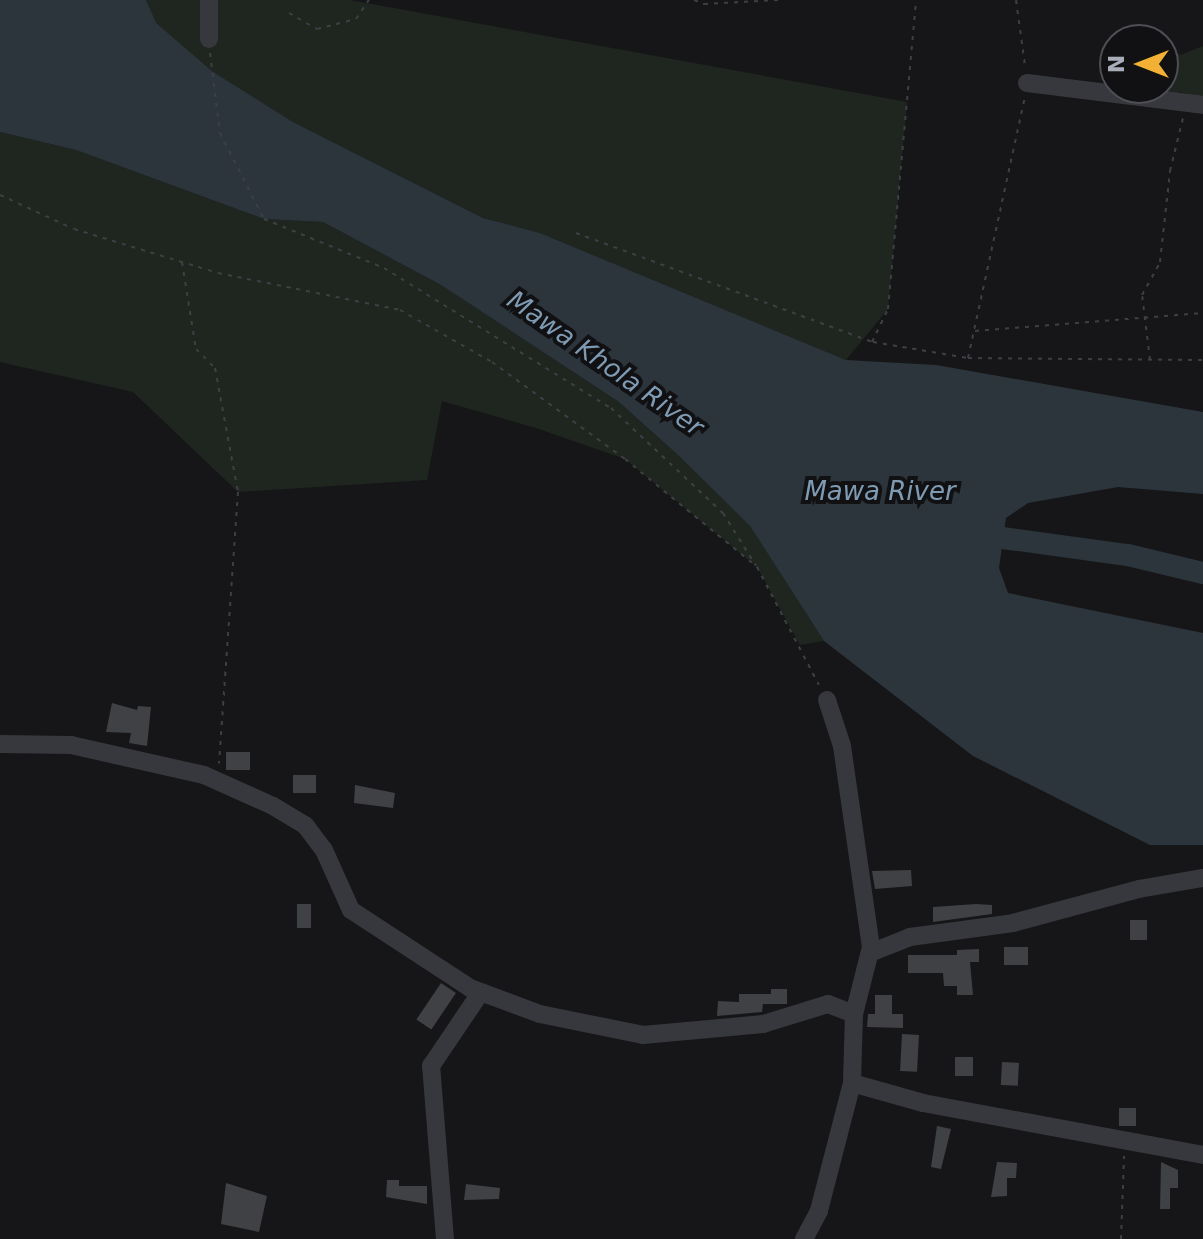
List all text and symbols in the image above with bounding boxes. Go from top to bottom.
north arrow [1099,24,1179,104]
text: N [1104,55,1129,73]
water label: Mawa Khola River [501,285,709,443]
water label: Mawa River [804,476,956,508]

